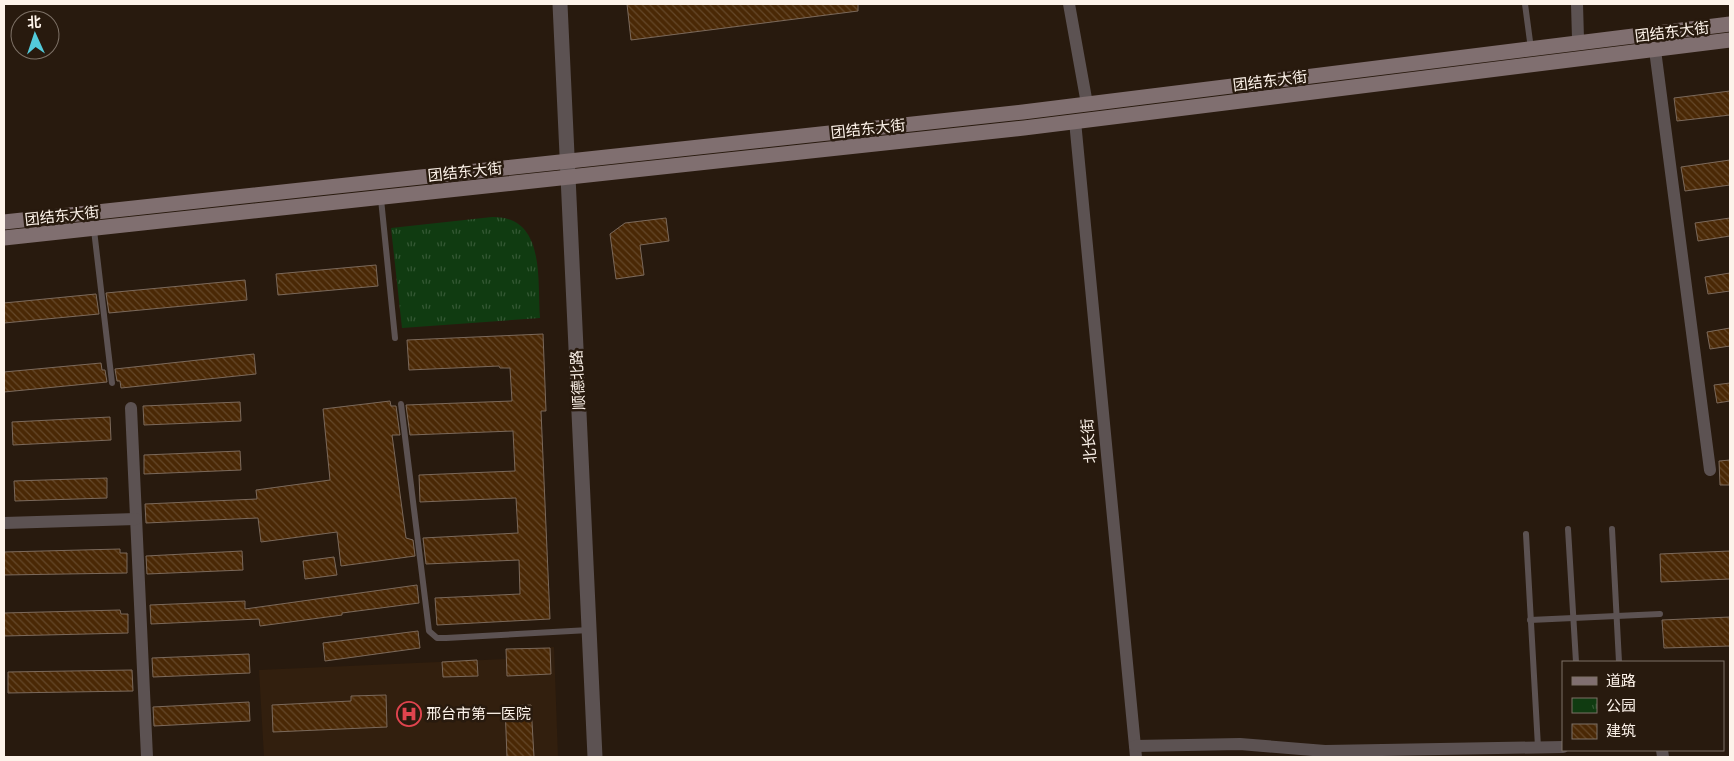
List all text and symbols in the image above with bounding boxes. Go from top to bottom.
north arrow [10,10,60,60]
text: 北 [27,14,42,31]
street label: 团结东大街 [1634,18,1710,46]
street label: 团结东大街 [1232,67,1308,95]
street label: 团结东大街 [830,116,906,143]
street label: 团结东大街 [427,159,503,186]
street label: 团结东大街 [24,203,100,230]
street label: 顺德北路 [567,350,590,410]
street label: 北长街 [1078,418,1101,464]
legend [1562,661,1724,751]
text: 道路 [1606,672,1636,691]
text: 公园 [1606,697,1636,716]
hospital icon: 邢台市第一医院 [396,701,422,727]
place label: 邢台市第一医院 [426,705,531,724]
text: 建筑 [1606,722,1636,741]

